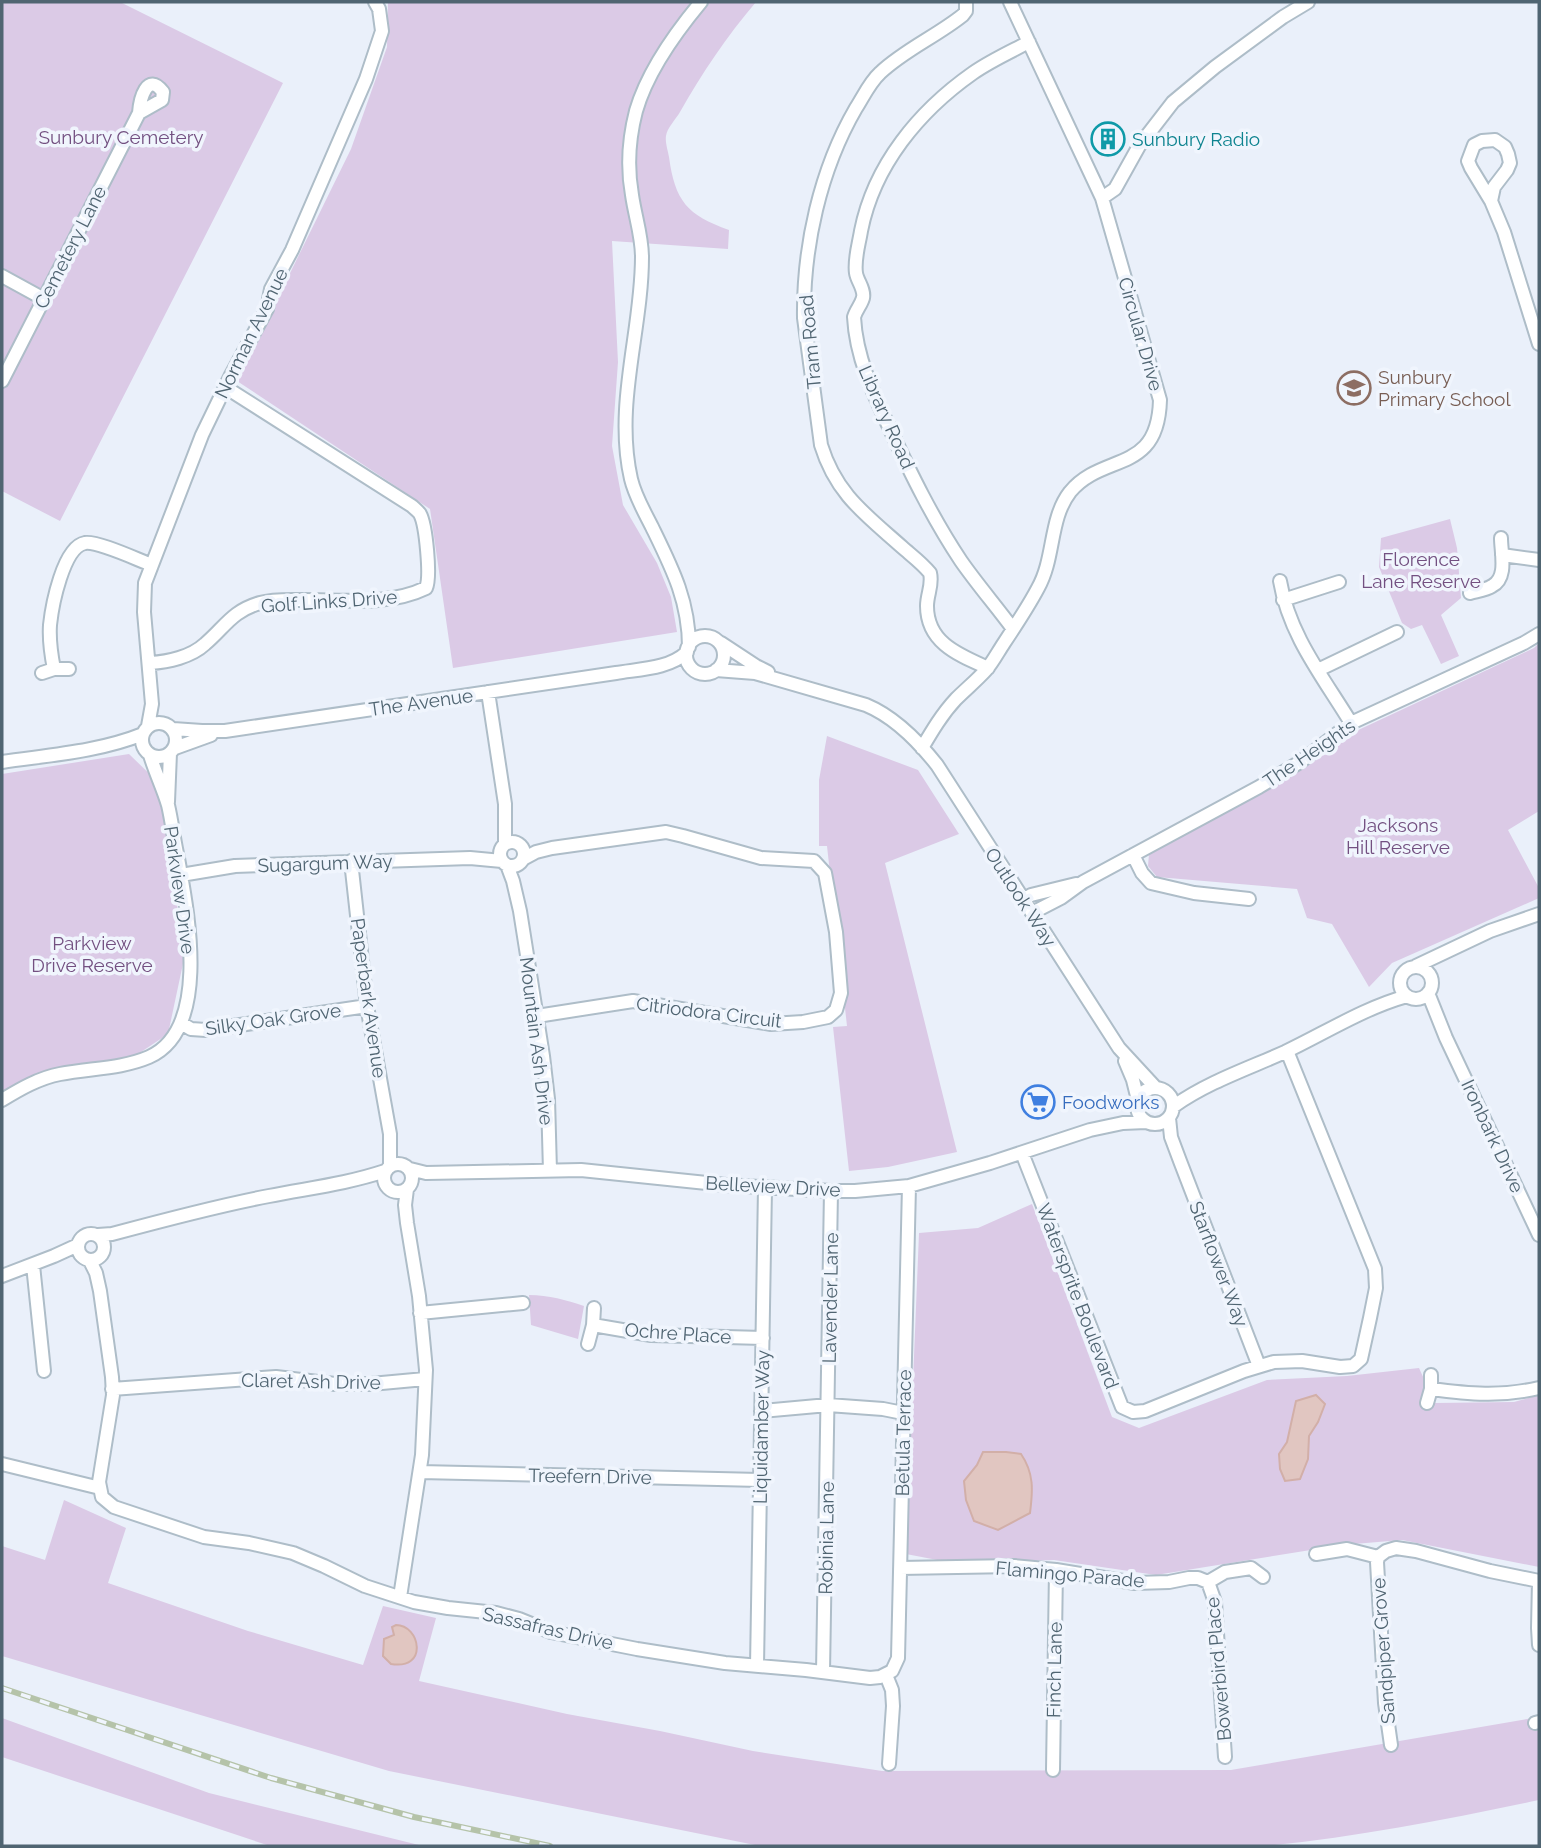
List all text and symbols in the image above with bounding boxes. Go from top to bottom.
building icon: Sunbury Radio [1089,120,1127,158]
park label: Sunbury Cemetery [38,126,204,148]
place label: Sunbury Radio [1132,128,1260,150]
street label: Cemetery Lane [30,182,110,312]
street label: Norman Avenue [210,264,292,402]
street label: Circular Drive [1114,275,1168,393]
street label: Tram Road [795,294,825,390]
street label: Library Road [854,362,920,472]
place label: Sunbury Primary School [1378,366,1511,410]
school or university icon: Sunbury Primary School [1335,369,1373,407]
park label: Florence Lane Reserve [1361,548,1481,592]
street label: Golf Links Drive [260,585,398,617]
street label: The Avenue [368,684,474,720]
street label: The Heights [1259,714,1359,792]
park label: Jacksons Hill Reserve [1346,814,1450,858]
street label: Parkview Drive [160,825,200,955]
street label: Outlook Way [981,844,1061,950]
street label: Sugargum Way [257,850,393,876]
street label: Paperbark Avenue [347,917,391,1079]
park label: Parkview Drive Reserve [31,932,153,976]
street label: Mountain Ash Drive [516,956,558,1126]
street label: Citriodora Circuit [635,992,784,1032]
street label: Silky Oak Grove [204,999,342,1039]
street label: Ironbark Drive [1457,1076,1529,1196]
supermarket icon: Foodworks [1019,1083,1057,1121]
place label: Foodworks [1062,1091,1159,1113]
street label: Belleview Drive [705,1171,841,1201]
street label: Starflower Way [1185,1198,1253,1330]
street label: Watersprite Boulevard [1032,1200,1124,1392]
street label: Lavender Lane [818,1232,842,1364]
street label: Ochre Place [624,1318,732,1348]
street label: Liquidamber Way [749,1350,773,1504]
street label: Claret Ash Drive [241,1369,381,1393]
street label: Betula Terrace [891,1369,915,1497]
street label: Treefern Drive [528,1464,652,1488]
street label: Robinia Lane [814,1481,838,1595]
street label: Flamingo Parade [995,1557,1145,1591]
street label: Sandpiper Grove [1367,1577,1399,1725]
street label: Bowerbird Place [1201,1596,1235,1742]
street label: Sassafras Drive [481,1602,615,1654]
street label: Finch Lane [1042,1622,1066,1718]

